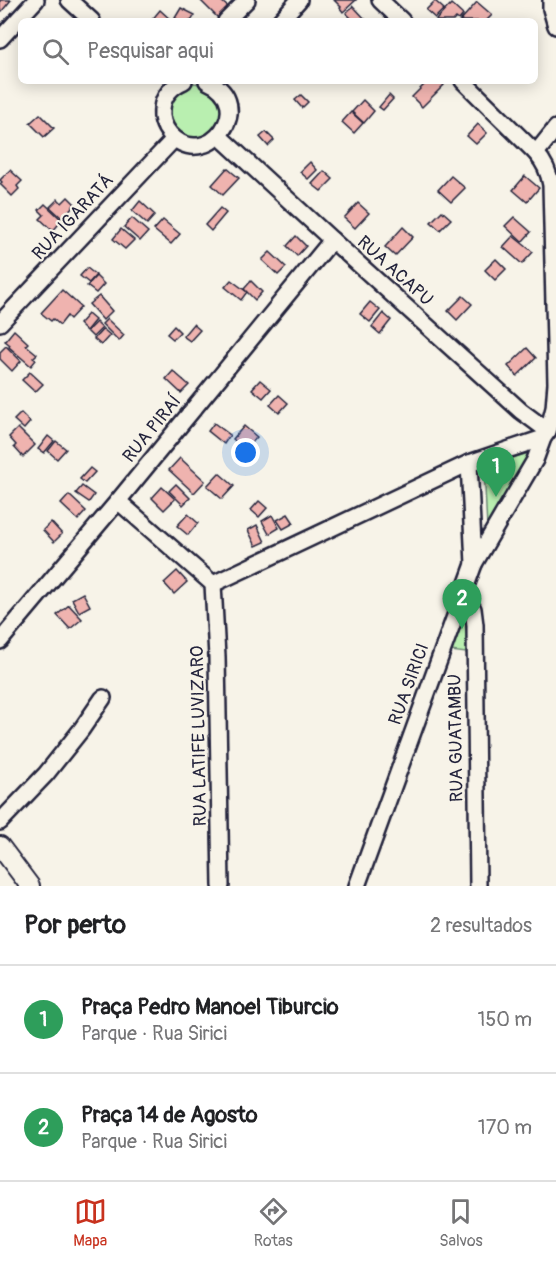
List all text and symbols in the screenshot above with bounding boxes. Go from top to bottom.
search box [18,18,538,84]
icon: search [39,35,72,68]
text: Pesquisar aqui [87,37,213,65]
street label: RUA IGARATÁ [27,169,119,265]
street label: RUA ACAPU [352,231,438,311]
street label: RUA PIRAÍ [118,391,186,467]
your location [231,438,260,467]
pin: 1 [476,448,516,497]
pin: 2 [442,580,482,629]
street label: RUA SIRICI [384,640,434,728]
street label: RUA LATIFE LUVIZARO [186,645,212,827]
street label: RUA GUATAMBU [443,674,469,802]
text: Por perto [24,909,126,941]
text: 2 resultados [430,913,532,938]
text: Praça Pedro Manoel Tiburcio [81,993,339,1021]
text: 1 [40,1007,47,1032]
text: 150 m [478,1007,532,1032]
text: Parque · Rua Sirici [81,1021,227,1046]
text: Praça 14 de Agosto [81,1101,258,1129]
text: 2 [38,1115,49,1140]
text: 170 m [478,1115,532,1140]
text: Parque · Rua Sirici [81,1129,227,1154]
tab: Mapa [73,1195,107,1251]
tab: Rotas [254,1195,293,1251]
tab: Salvos [439,1195,483,1251]

